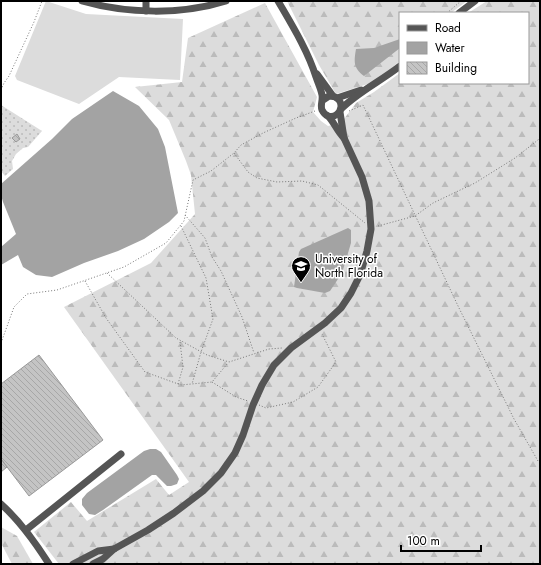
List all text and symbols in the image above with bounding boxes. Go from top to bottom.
legend [399,12,529,84]
text: Road [435,19,461,37]
text: Water [435,39,466,57]
text: Building [435,59,477,77]
place label: University of North Florida [315,250,383,282]
school or university icon: University of North Florida [290,255,312,283]
scale bar [401,527,481,553]
text: 100 m [407,532,440,550]

